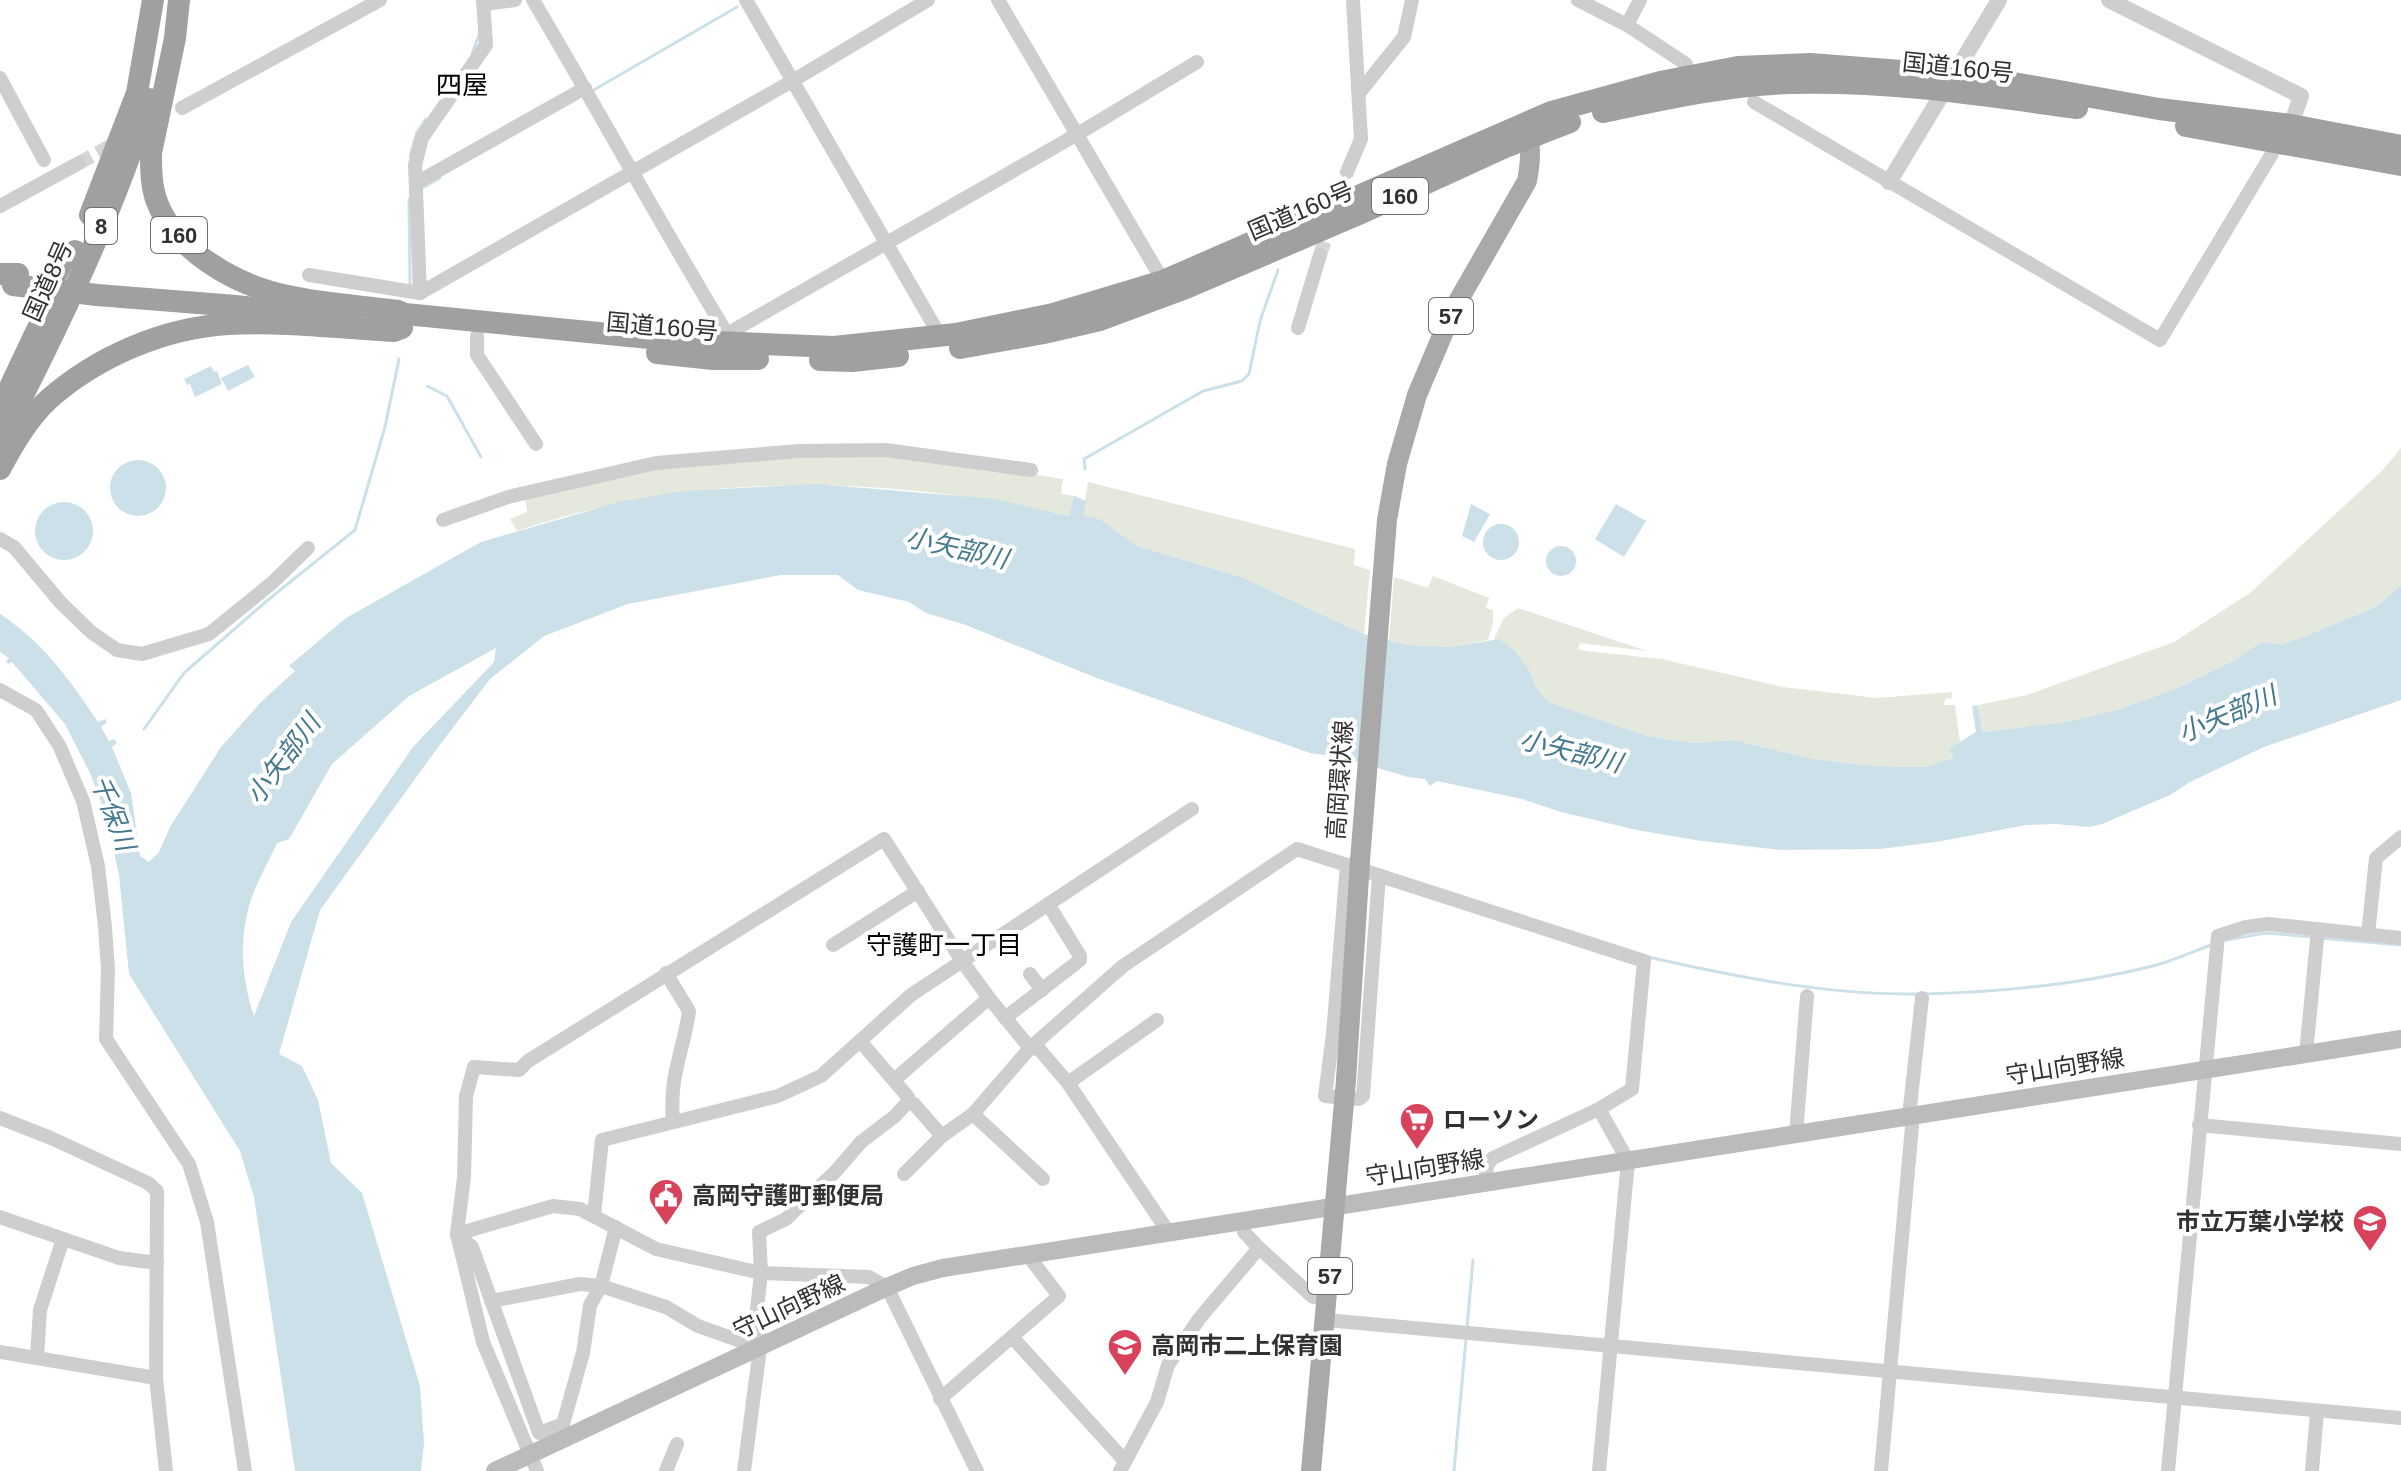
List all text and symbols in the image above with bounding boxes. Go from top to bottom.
street label: 国道160号 [1901,48,2015,87]
district label: 四屋 [436,70,488,100]
street label: 国道160号 [1244,176,1358,245]
road number: 160 [1372,178,1428,214]
road number: 8 [85,208,117,244]
road number: 160 [151,217,207,253]
street label: 国道8号 [18,236,77,325]
road number: 57 [1429,298,1473,334]
street label: 国道160号 [605,308,719,345]
water label: 小矢部川 [903,522,1014,575]
water label: 小矢部川 [2173,679,2283,748]
water label: 小矢部川 [240,706,328,810]
street label: 高岡環状線 [1322,719,1357,841]
water label: 小矢部川 [1517,724,1628,779]
water label: 千保川 [85,771,142,858]
district label: 守護町一丁目 [866,930,1022,960]
street label: 守山向野線 [2004,1044,2126,1089]
supermarket icon: ローソン [1398,1101,1436,1151]
place label: ローソン [1443,1106,1539,1133]
street label: 守山向野線 [1364,1145,1486,1190]
public building icon: 高岡守護町郵便局 [647,1177,685,1227]
place label: 高岡守護町郵便局 [692,1182,884,1209]
school or university icon: 市立万葉小学校 [2351,1203,2389,1253]
place label: 市立万葉小学校 [2176,1208,2344,1235]
road number: 57 [1308,1258,1352,1294]
street label: 守山向野線 [729,1269,849,1344]
school or university icon: 高岡市二上保育園 [1106,1327,1144,1377]
place label: 高岡市二上保育園 [1151,1332,1343,1359]

